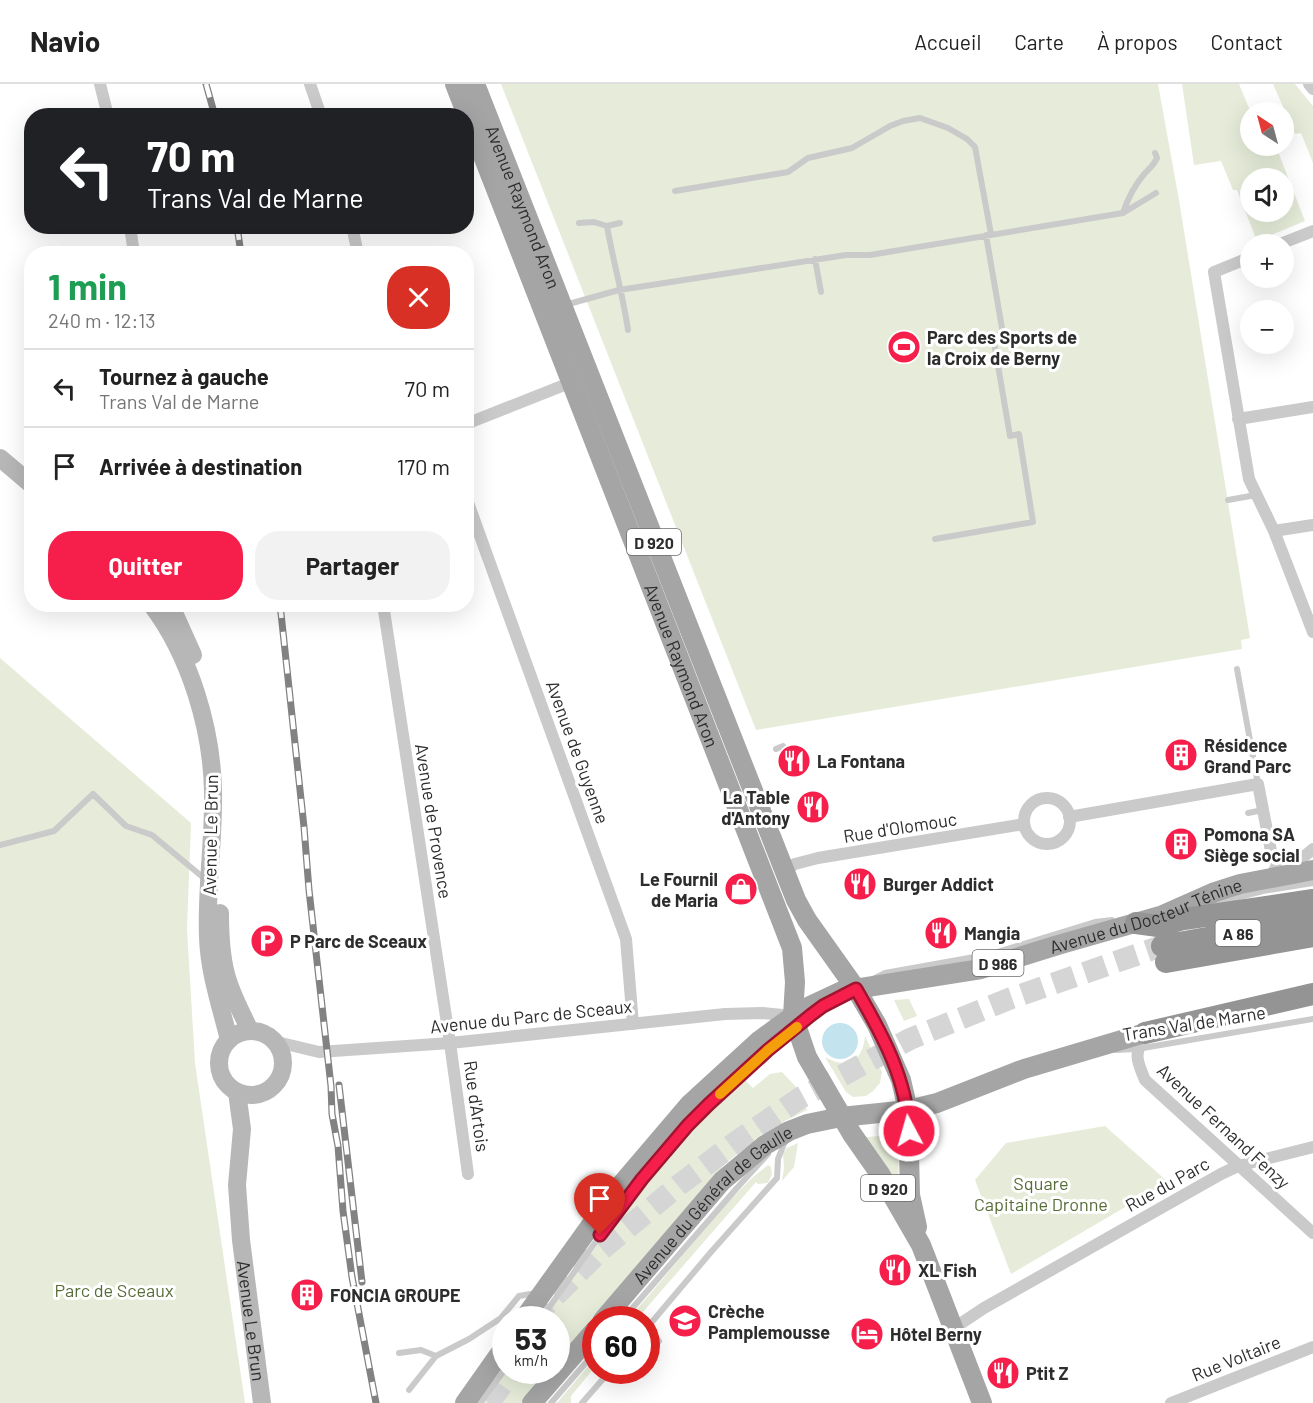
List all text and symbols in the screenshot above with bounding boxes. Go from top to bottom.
text: Navio [30,24,100,58]
text: Accueil [914,29,981,54]
text: Carte [1014,29,1064,54]
text: À propos [1097,29,1178,54]
text: Contact [1211,29,1283,54]
north arrow [1240,102,1294,156]
map controls [1240,102,1294,354]
street label: Avenue Raymond Aron [481,122,565,292]
text: 70 m [147,130,235,180]
icon: left [48,132,126,210]
button: sound [1240,168,1294,222]
text: Trans Val de Marne [147,181,364,213]
button: + [1240,234,1294,288]
text: 1 min [48,264,127,307]
button: close [387,266,450,329]
button: − [1240,300,1294,354]
text: 240 m · 12:13 [48,308,156,332]
place label: Parc des Sports de la Croix de Berny [927,326,1077,369]
sports icon: Parc des Sports de la Croix de Berny [886,329,922,365]
text: Tournez à gauche [99,363,269,389]
icon: left [48,372,81,405]
text: 70 m [405,375,450,401]
text: Trans Val de Marne [99,389,260,413]
icon: arrive [48,450,81,483]
text: Arrivée à destination [99,453,302,479]
text: 170 m [397,453,450,479]
road number: D 920 [627,529,681,555]
button: Quitter [48,531,243,600]
button: Partager [255,531,450,600]
street label: Avenue Raymond Aron [640,580,724,750]
street label: Avenue de Guyenne [542,677,614,827]
place label: Résidence Grand Parc [1204,734,1292,777]
building icon: Résidence Grand Parc [1163,737,1199,773]
street label: Avenue de Provence [411,742,457,900]
restaurant icon: La Fontana [776,743,812,779]
place label: La Fontana [817,750,905,772]
street label: Avenue Le Brun [198,774,222,896]
place label: La Table d'Antony [721,786,790,829]
restaurant icon: La Table d'Antony [795,789,831,825]
street label: Rue d'Olomouc [842,807,958,847]
place label: Pomona SA Siège social [1204,823,1300,866]
building icon: Pomona SA Siège social [1163,826,1199,862]
restaurant icon: Burger Addict [842,866,878,902]
place label: Le Fournil de Maria [640,868,718,911]
shop icon: Le Fournil de Maria [723,871,759,907]
place label: Burger Addict [883,873,994,895]
street label: Avenue du Docteur Ténine [1047,873,1245,958]
restaurant icon: Mangia [923,915,959,951]
road number: A 86 [1216,920,1260,946]
place label: Mangia [964,922,1020,944]
parking icon: P Parc de Sceaux [249,923,285,959]
place label: P Parc de Sceaux [290,930,427,952]
road number: D 986 [972,950,1024,976]
street label: Avenue du Parc de Sceaux [429,994,633,1038]
street label: Trans Val de Marne [1121,1001,1267,1045]
street label: Rue d'Artois [460,1059,494,1153]
street label: Avenue Fernand Fenzy [1153,1059,1295,1193]
position arrow [877,1099,941,1163]
street label: Avenue du Général de Gaulle [628,1120,796,1288]
street label: Rue du Parc [1121,1152,1213,1216]
park label: Square Capitaine Dronne [974,1172,1108,1215]
pin [574,1173,625,1235]
road number: D 920 [861,1175,915,1201]
icon: arrive [583,1182,616,1215]
restaurant icon: XL Fish [877,1252,913,1288]
street label: Avenue Le Brun [233,1259,270,1382]
place label: XL Fish [918,1259,977,1281]
building icon: FONCIA GROUPE [289,1277,325,1313]
park label: Parc de Sceaux [55,1279,174,1301]
place label: FONCIA GROUPE [330,1284,460,1306]
place label: Crèche Pamplemousse [708,1300,830,1343]
school or university icon: Crèche Pamplemousse [667,1303,703,1339]
speed limit sign: 60 [582,1306,660,1384]
hotel icon: Hôtel Berny [849,1316,885,1352]
text: 53 [515,1320,547,1356]
place label: Hôtel Berny [890,1323,982,1345]
street label: Rue Voltaire [1188,1330,1284,1386]
text: km/h [514,1351,548,1369]
restaurant icon: Ptit Z [985,1355,1021,1391]
place label: Ptit Z [1026,1362,1069,1384]

